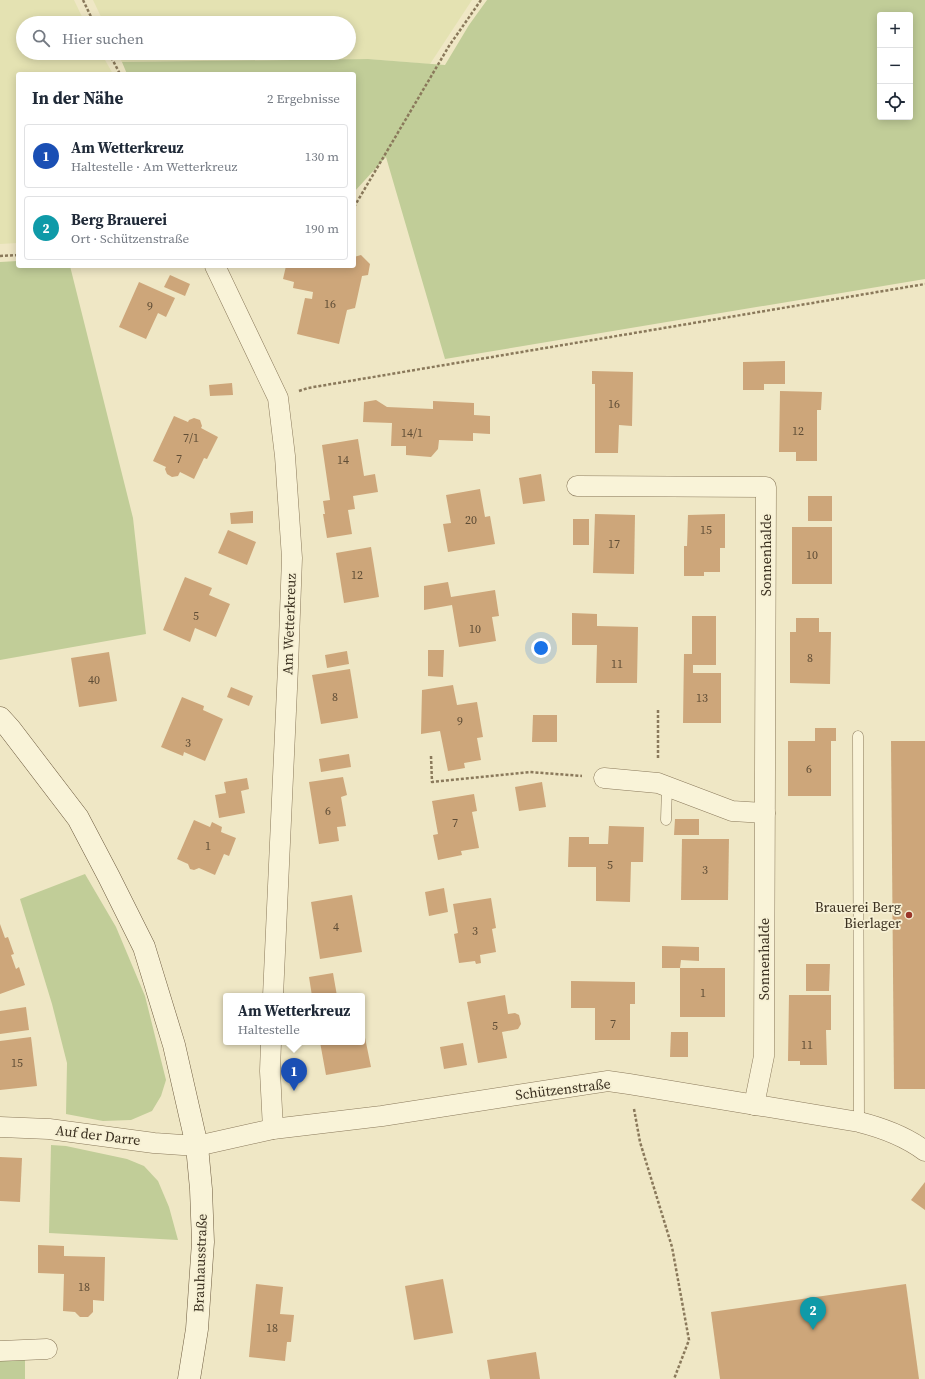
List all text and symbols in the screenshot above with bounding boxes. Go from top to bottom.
map controls [877,12,913,120]
button: + [877,12,913,48]
search box [16,16,356,60]
icon: search [30,27,52,49]
text: Hier suchen [62,28,144,49]
button: − [877,48,913,84]
button: locate [877,84,913,120]
text: In der Nähe [32,86,123,110]
text: 2 Ergebnisse [267,90,340,107]
text: Am Wetterkreuz [71,137,183,158]
text: 1 [42,148,50,165]
text: 130 m [305,148,339,165]
text: Haltestelle · Am Wetterkreuz [71,158,237,175]
text: Berg Brauerei [71,209,167,230]
text: 2 [42,220,50,237]
text: 190 m [305,220,339,237]
text: Ort · Schützenstraße [71,230,189,247]
house number: 16 [324,296,336,312]
house number: 9 [147,298,153,314]
house number: 16 [608,396,620,412]
house number: 12 [792,423,804,439]
house number: 14/1 [401,425,423,441]
house number: 7/1 [183,430,199,446]
house number: 7 [176,451,182,467]
house number: 14 [337,452,349,468]
house number: 20 [465,512,477,528]
street label: Sonnenhalde [756,514,776,596]
house number: 15 [700,522,712,538]
house number: 17 [608,536,620,552]
house number: 10 [806,547,818,563]
house number: 12 [351,567,363,583]
street label: Am Wetterkreuz [277,572,301,675]
house number: 5 [193,608,199,624]
house number: 10 [469,621,481,637]
your location [531,638,551,658]
house number: 8 [807,650,813,666]
house number: 11 [611,656,623,672]
house number: 40 [88,672,100,688]
house number: 8 [332,689,338,705]
house number: 13 [696,690,708,706]
house number: 9 [457,713,463,729]
house number: 3 [185,735,191,751]
house number: 6 [806,761,812,777]
house number: 6 [325,803,331,819]
house number: 7 [452,815,458,831]
house number: 1 [205,838,211,854]
house number: 5 [607,857,613,873]
house number: 3 [702,862,708,878]
place label: Brauerei Berg Bierlager [815,897,901,933]
marker: Brauerei Berg Bierlager [904,910,914,920]
street label: Sonnenhalde [754,918,774,1000]
house number: 4 [333,919,339,935]
house number: 3 [472,923,478,939]
house number: 1 [700,985,706,1001]
popup [223,993,365,1045]
text: Am Wetterkreuz [238,1000,350,1021]
house number: 7 [610,1016,616,1032]
house number: 5 [492,1018,498,1034]
text: Haltestelle [238,1021,300,1038]
house number: 11 [801,1037,813,1053]
house number: 15 [11,1055,23,1071]
pin: 1 [281,1058,307,1091]
street label: Schützenstraße [514,1073,612,1105]
street label: Auf der Darre [54,1120,142,1150]
street label: Brauhausstraße [188,1213,212,1313]
house number: 18 [78,1279,90,1295]
pin: 2 [800,1297,826,1330]
house number: 18 [266,1320,278,1336]

